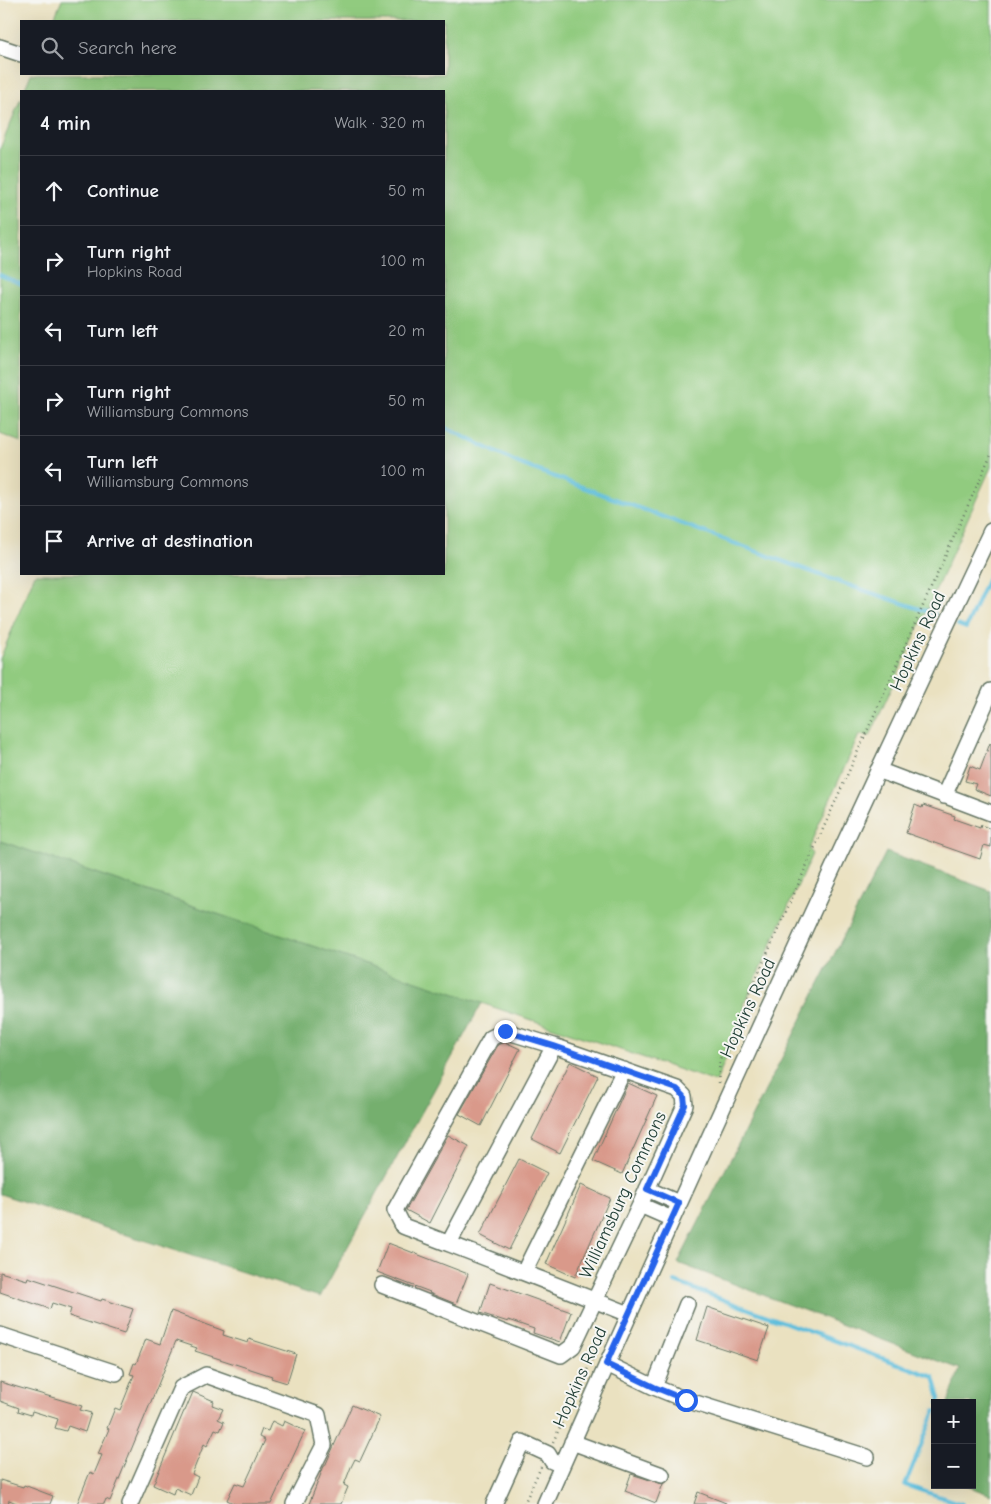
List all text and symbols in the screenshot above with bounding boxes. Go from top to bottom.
search box [20,20,445,75]
icon: search [38,34,66,62]
text: Search here [78,37,177,59]
text: 4 min [40,111,91,135]
text: Walk · 320 m [334,114,425,132]
icon: ahead [40,177,68,205]
text: Continue [87,180,159,202]
text: 50 m [388,182,425,200]
text: Turn right [87,241,171,263]
icon: right [40,247,68,275]
text: 100 m [381,252,425,270]
text: Hopkins Road [87,263,182,281]
icon: left [40,317,68,345]
text: Turn left [87,320,158,342]
text: 20 m [388,322,425,340]
text: Turn right [87,381,171,403]
icon: right [40,387,68,415]
text: 50 m [388,392,425,410]
text: Williamsburg Commons [87,403,248,421]
text: Turn left [87,451,158,473]
icon: left [40,457,68,485]
text: 100 m [381,462,425,480]
text: Williamsburg Commons [87,473,248,491]
icon: arrive [40,527,68,555]
text: Arrive at destination [87,530,253,552]
street label: Hopkins Road [886,588,950,694]
street label: Hopkins Road [716,955,780,1061]
route end [494,1020,517,1043]
street label: Williamsburg Commons [575,1108,671,1282]
street label: Hopkins Road [549,1324,611,1430]
route start [675,1389,698,1412]
map controls [931,1399,976,1489]
button: + [931,1399,976,1444]
button: − [931,1444,976,1489]

